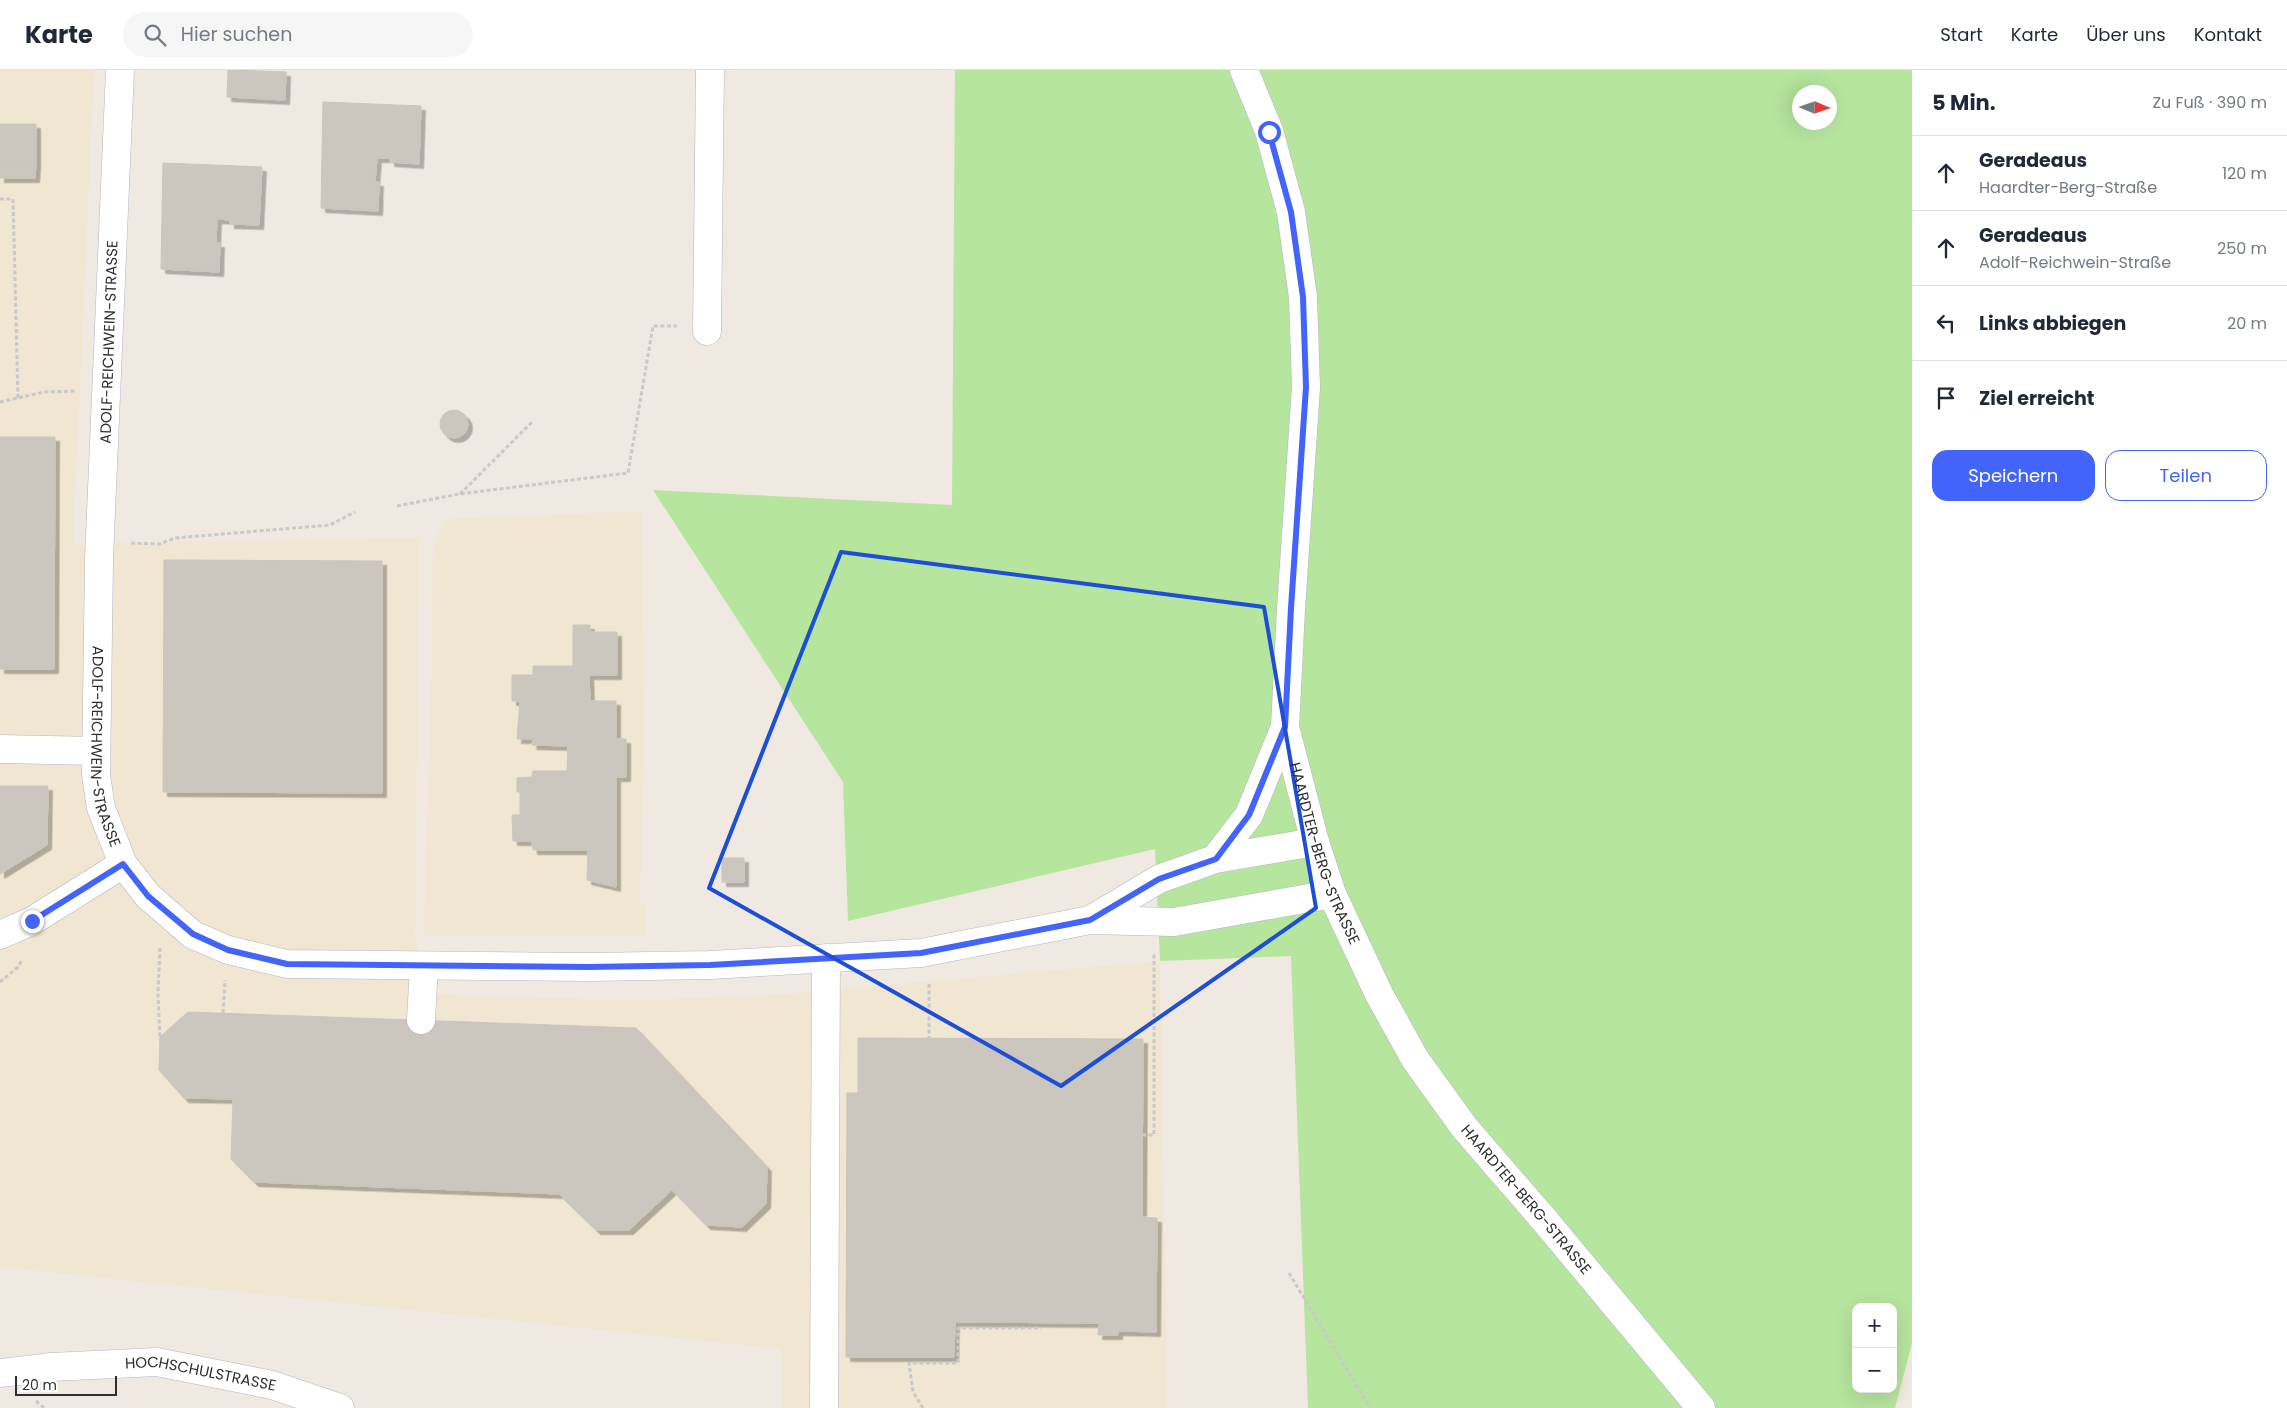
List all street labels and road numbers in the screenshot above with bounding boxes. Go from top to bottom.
street label: ADOLF-REICHWEIN-STRASSE [94,240,123,444]
street label: ADOLF-REICHWEIN-STRASSE [86,646,126,850]
street label: HAARDTER-BERG-STRASSE [1285,760,1365,948]
street label: HAARDTER-BERG-STRASSE [1456,1120,1596,1279]
street label: HOCHSCHULSTRASSE [124,1351,278,1396]

